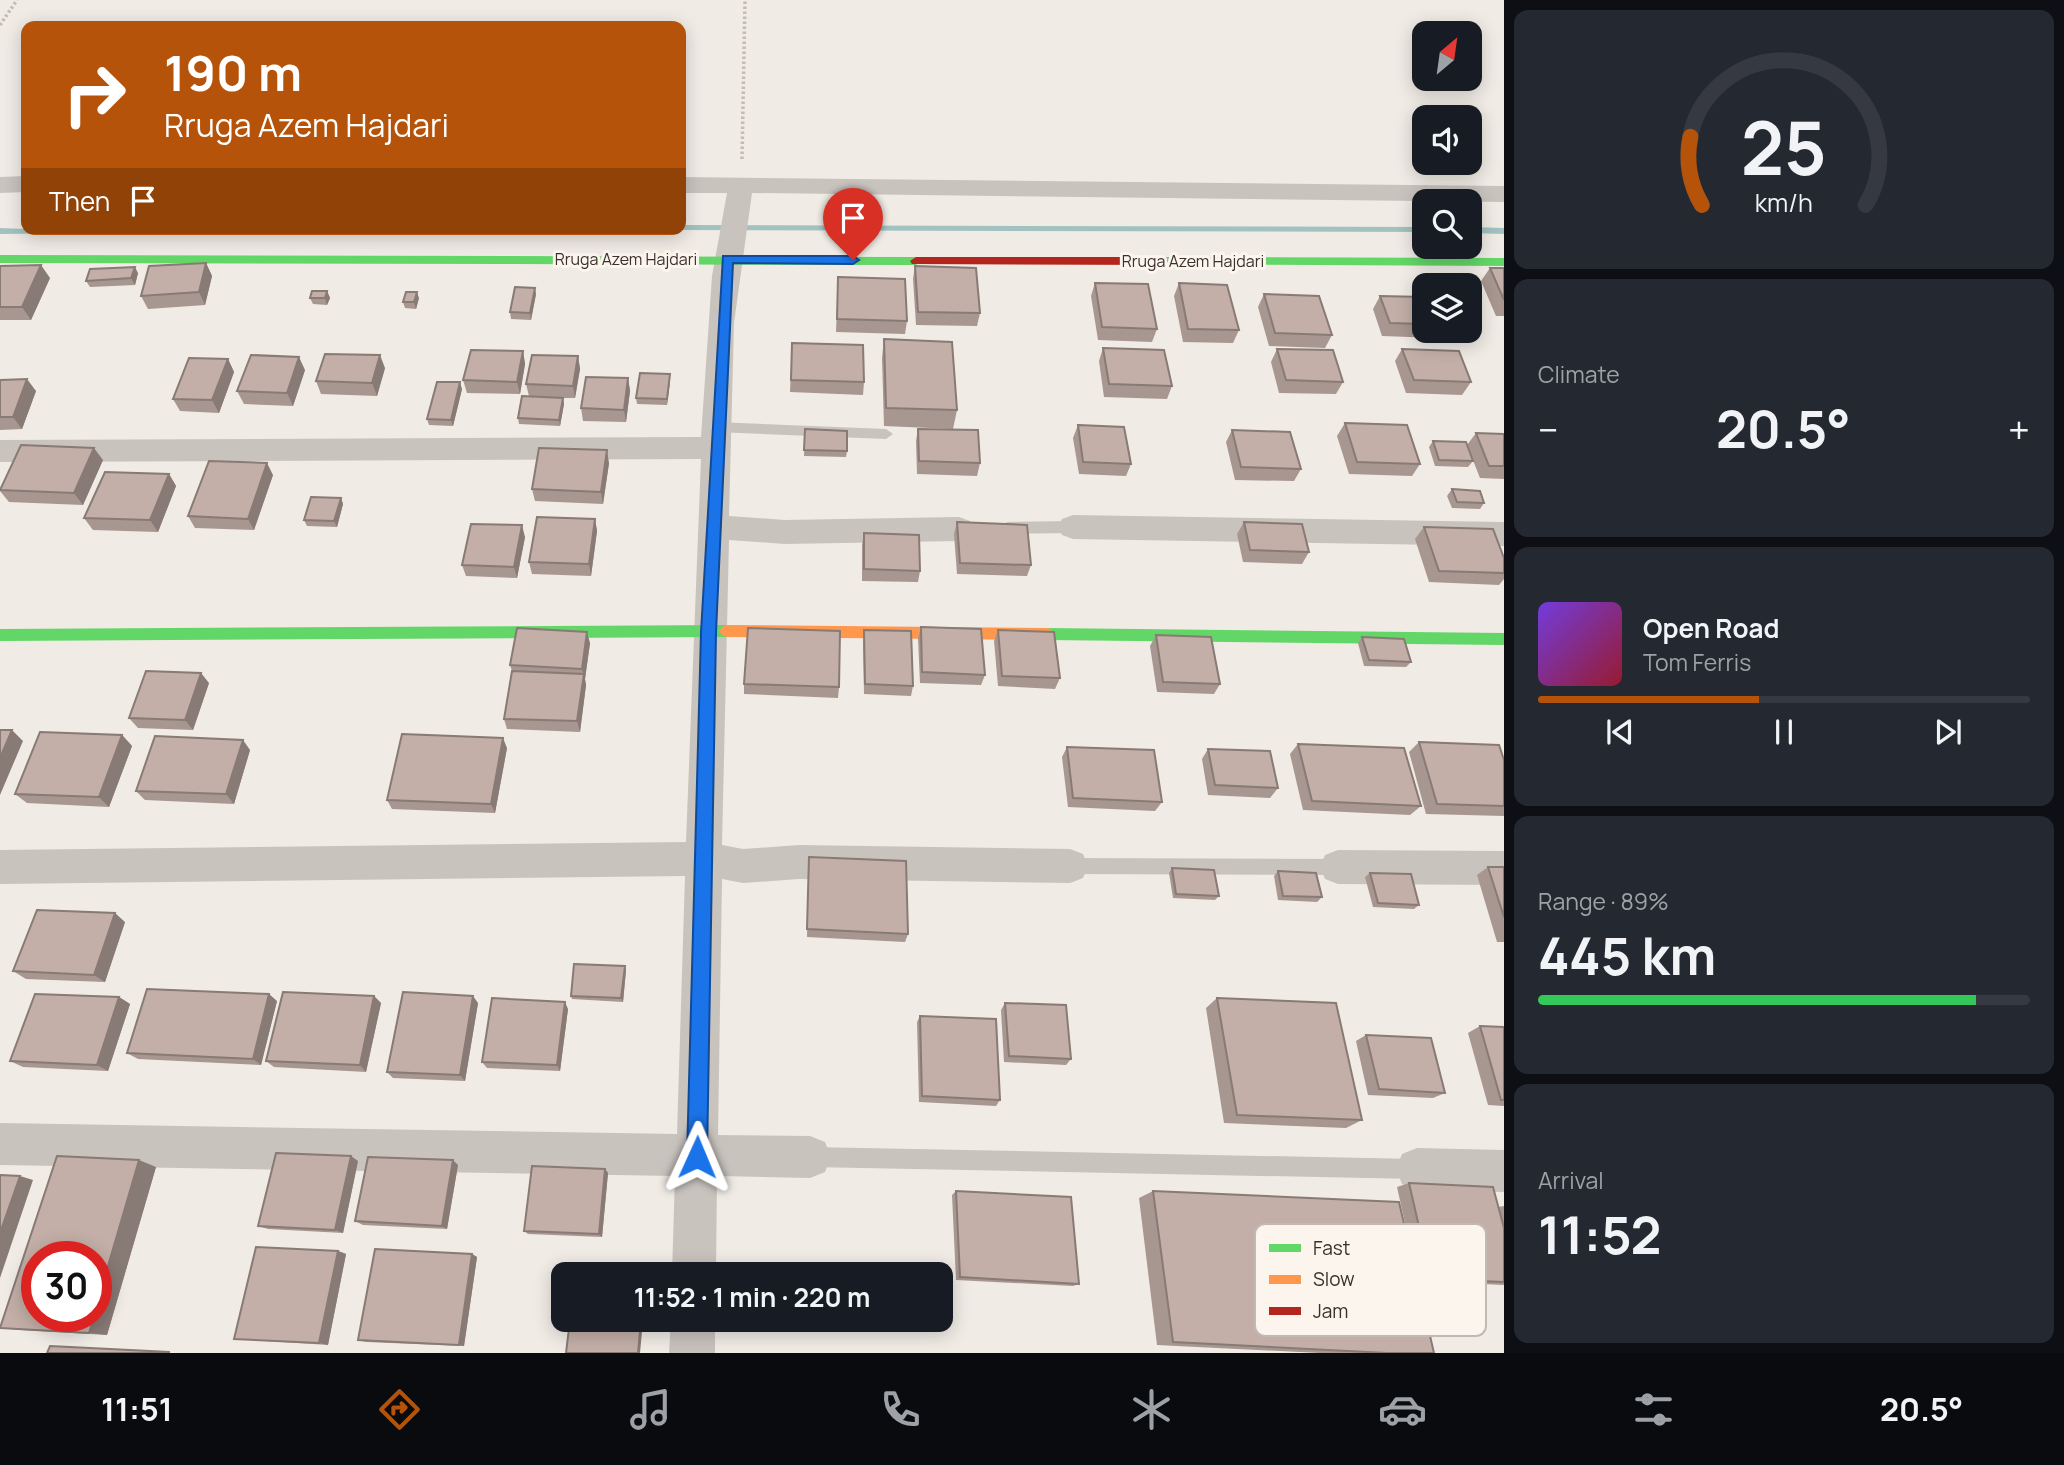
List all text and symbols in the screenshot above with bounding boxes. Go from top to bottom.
north arrow [1412,21,1482,91]
map controls [1412,21,1482,343]
text: 190 m [164,39,302,106]
icon: right [49,49,140,140]
text: 25 [1741,98,1827,198]
text: Rruga Azem Hajdari [164,103,449,147]
button: sound [1412,105,1482,175]
icon: arrive [124,182,162,220]
text: Then [49,183,110,219]
text: km/h [1755,185,1813,220]
pin [823,188,883,260]
button: search [1412,189,1482,259]
icon: arrive [834,199,872,237]
street label: Rruga Azem Hajdari [555,248,697,270]
street label: Rruga Azem Hajdari [1122,250,1264,272]
button: layers [1412,273,1482,343]
text: Climate [1538,358,1620,390]
text: 20.5° [1716,393,1851,464]
text: − [1538,403,1559,455]
text: + [2008,403,2030,455]
text: Open Road [1643,610,1779,646]
text: Tom Ferris [1643,646,1751,678]
icon: previous [1601,713,1639,751]
icon: pause [1765,713,1803,751]
icon: next [1929,713,1967,751]
text: Range · 89% [1538,885,1669,917]
text: 445 km [1538,920,1716,991]
position arrow [660,1120,734,1194]
text: Arrival [1538,1164,1604,1196]
text: 11:52 [1538,1199,1661,1270]
legend [1255,1224,1486,1336]
text: Fast [1313,1235,1350,1261]
speed limit sign: 30 [21,1241,112,1332]
text: Slow [1313,1266,1355,1292]
text: 11:52 · 1 min · 220 m [634,1279,870,1315]
text: Jam [1313,1298,1348,1324]
icon: directions [375,1385,424,1434]
icon: music [626,1385,675,1434]
icon: phone [876,1385,925,1434]
icon: climate [1127,1385,1176,1434]
icon: car [1378,1385,1427,1434]
icon: filters [1629,1385,1678,1434]
text: 11:51 [101,1387,173,1431]
text: 20.5° [1880,1387,1963,1431]

